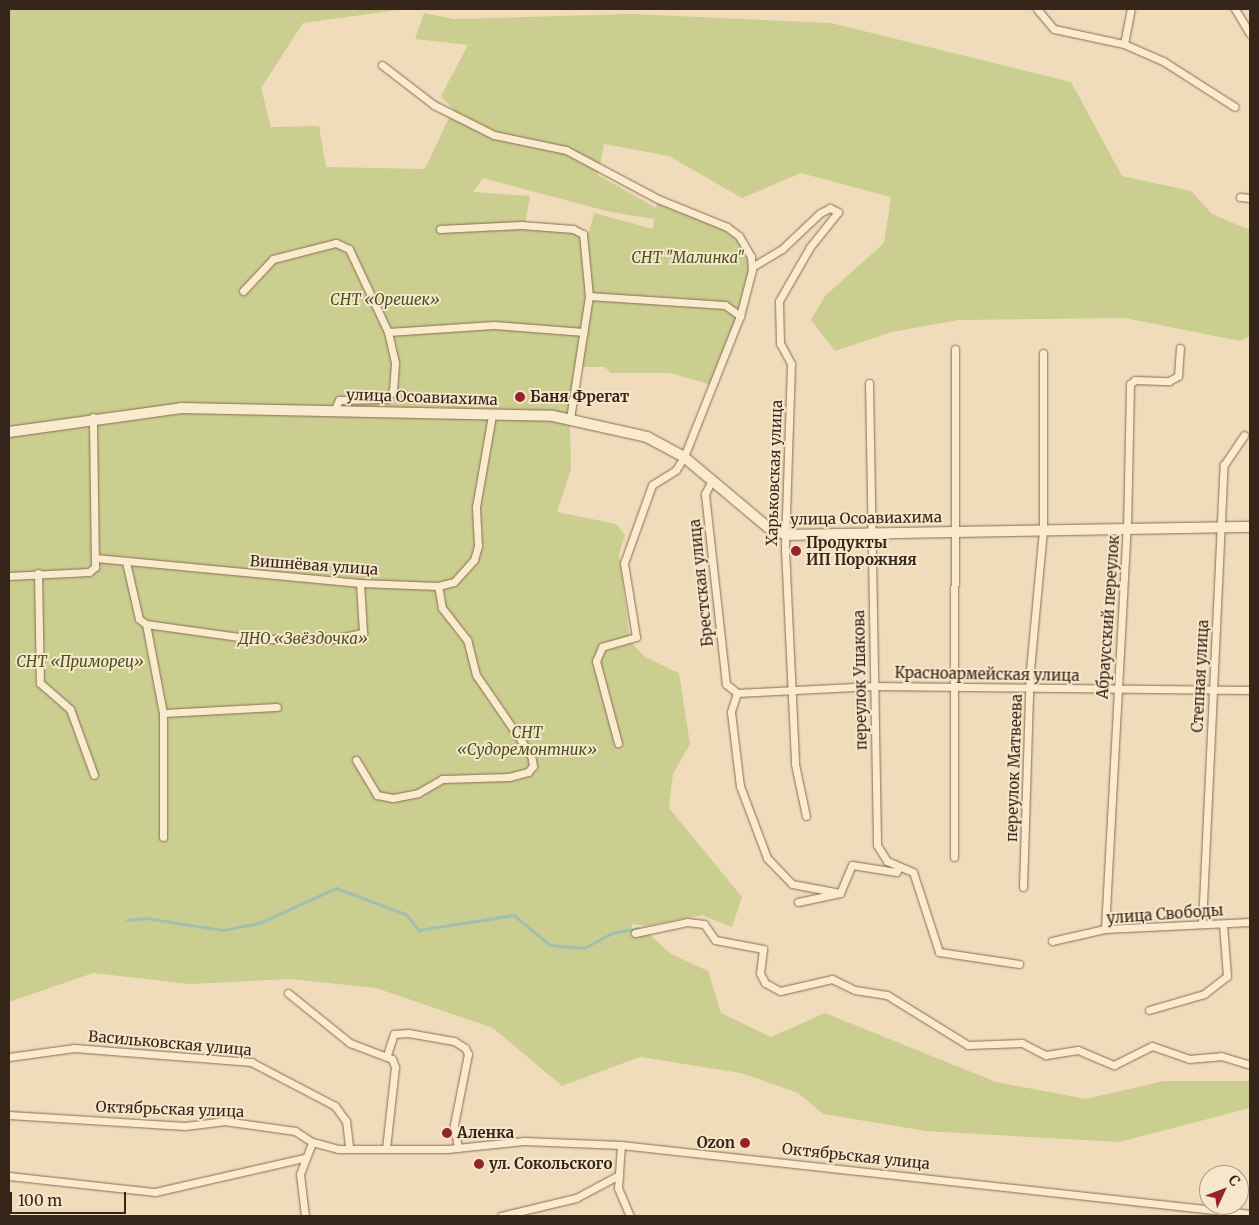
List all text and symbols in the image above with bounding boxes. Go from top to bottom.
park label: СНТ "Малинка" [631,249,745,267]
park label: СНТ «Орешек» [330,291,440,309]
street label: улица Осоавиахима [346,385,498,409]
place label: Баня Фрегат [530,388,629,406]
marker: Баня Фрегат [514,391,526,403]
street label: Харьковская улица [762,400,786,546]
street label: улица Осоавиахима [790,508,942,528]
street label: Брестская улица [685,518,717,648]
place label: Продукты ИП Порожняя [806,533,917,568]
street label: Абраусский переулок [1093,534,1123,700]
marker: Продукты ИП Порожняя [790,545,802,557]
street label: Вишнёвая улица [249,552,379,578]
street label: переулок Ушакова [850,610,870,750]
street label: Степная улица [1188,619,1212,733]
park label: ДНО «Звёздочка» [238,630,368,648]
park label: СНТ «Приморец» [16,653,144,671]
street label: Красноармейская улица [894,663,1080,685]
street label: переулок Матвеева [1002,694,1026,842]
park label: СНТ «Судоремонтник» [457,723,597,758]
street label: улица Свободы [1106,901,1224,927]
street label: Васильковская улица [87,1027,253,1059]
street label: Октябрьская улица [95,1097,245,1121]
place label: Аленка [457,1124,514,1142]
marker: Аленка [441,1127,453,1139]
place label: Ozon [697,1134,735,1152]
marker: Ozon [739,1137,751,1149]
street label: Октябрьская улица [781,1139,931,1173]
place label: ул. Сокольского [489,1155,612,1173]
marker: ул. Сокольского [473,1158,485,1170]
north arrow [1199,1165,1249,1215]
text: С [1224,1171,1244,1190]
scale bar [12,1182,129,1214]
text: 100 m [18,1191,62,1210]

